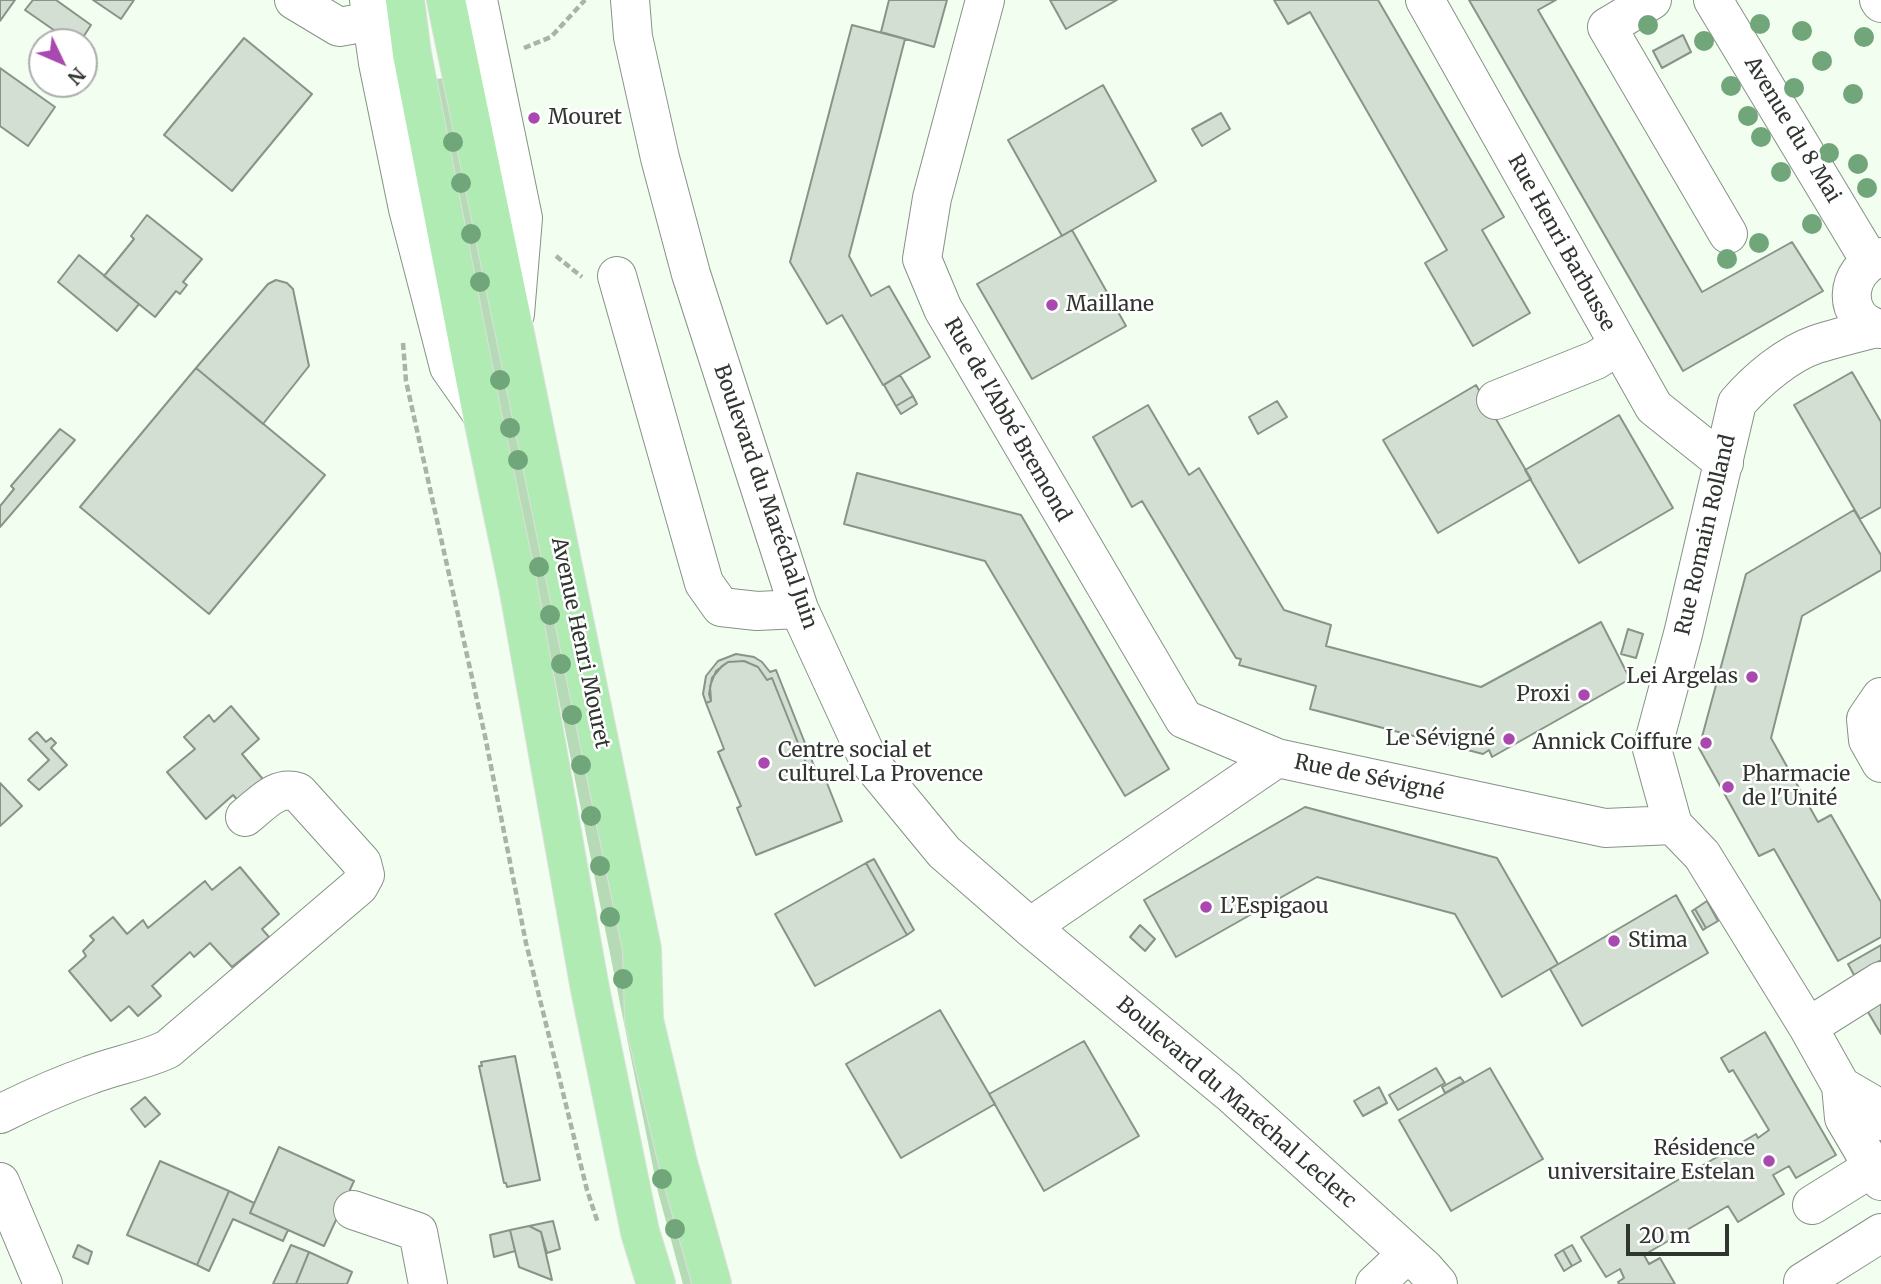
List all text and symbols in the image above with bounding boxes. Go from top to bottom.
north arrow [28,28,98,98]
street label: Avenue du 8 Mai [1738,52,1846,208]
text: N [63,62,91,90]
place label: Mouret [548,105,622,131]
marker: Mouret [526,110,542,126]
street label: Rue Henri Barbusse [1502,150,1620,336]
place label: Maillane [1066,292,1154,318]
marker: Maillane [1044,297,1060,313]
street label: Rue de l'Abbé Bremond [938,314,1076,526]
street label: Boulevard du Maréchal Juin [708,361,822,633]
street label: Rue Romain Rolland [1671,432,1741,638]
street label: Avenue Henri Mouret [545,535,615,751]
place label: Lei Argelas [1627,664,1738,690]
marker: Lei Argelas [1744,669,1760,685]
place label: Proxi [1516,682,1570,708]
marker: Proxi [1576,687,1592,703]
place label: Le Sévigné [1385,726,1495,752]
place label: Annick Coiffure [1533,730,1692,756]
marker: Le Sévigné [1501,731,1517,747]
marker: Annick Coiffure [1698,735,1714,751]
place label: Centre social et culturel La Provence [778,738,983,788]
street label: Rue de Sévigné [1292,750,1446,806]
marker: Centre social et culturel La Provence [756,755,772,771]
place label: Pharmacie de l'Unité [1742,762,1850,812]
marker: Pharmacie de l'Unité [1720,779,1736,795]
place label: L’Espigaou [1220,894,1329,920]
marker: L’Espigaou [1198,899,1214,915]
place label: Stima [1628,928,1688,954]
marker: Stima [1606,933,1622,949]
street label: Boulevard du Maréchal Leclerc [1111,992,1361,1214]
place label: Résidence universitaire Estelan [1547,1136,1755,1186]
marker: Résidence universitaire Estelan [1761,1153,1777,1169]
scale bar [1629,1210,1732,1254]
text: 20 m [1639,1222,1690,1249]

